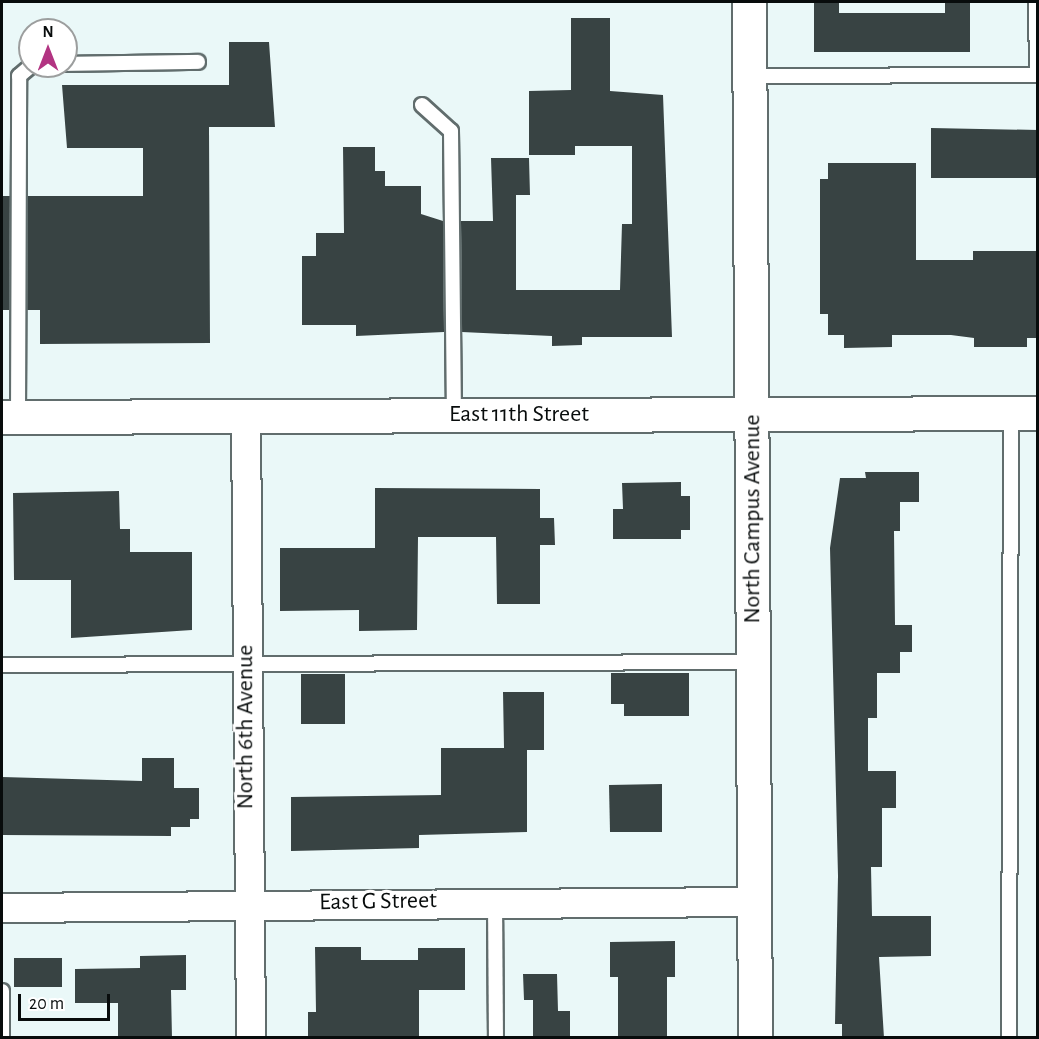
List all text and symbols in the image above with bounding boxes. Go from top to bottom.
north arrow [18,18,78,78]
text: N [42,24,54,40]
street label: East 11th Street [449,401,589,429]
street label: North Campus Avenue [739,414,767,624]
street label: North 6th Avenue [232,645,260,809]
street label: East G Street [319,887,437,917]
scale bar [21,982,112,1020]
text: 20 m [29,995,64,1013]

